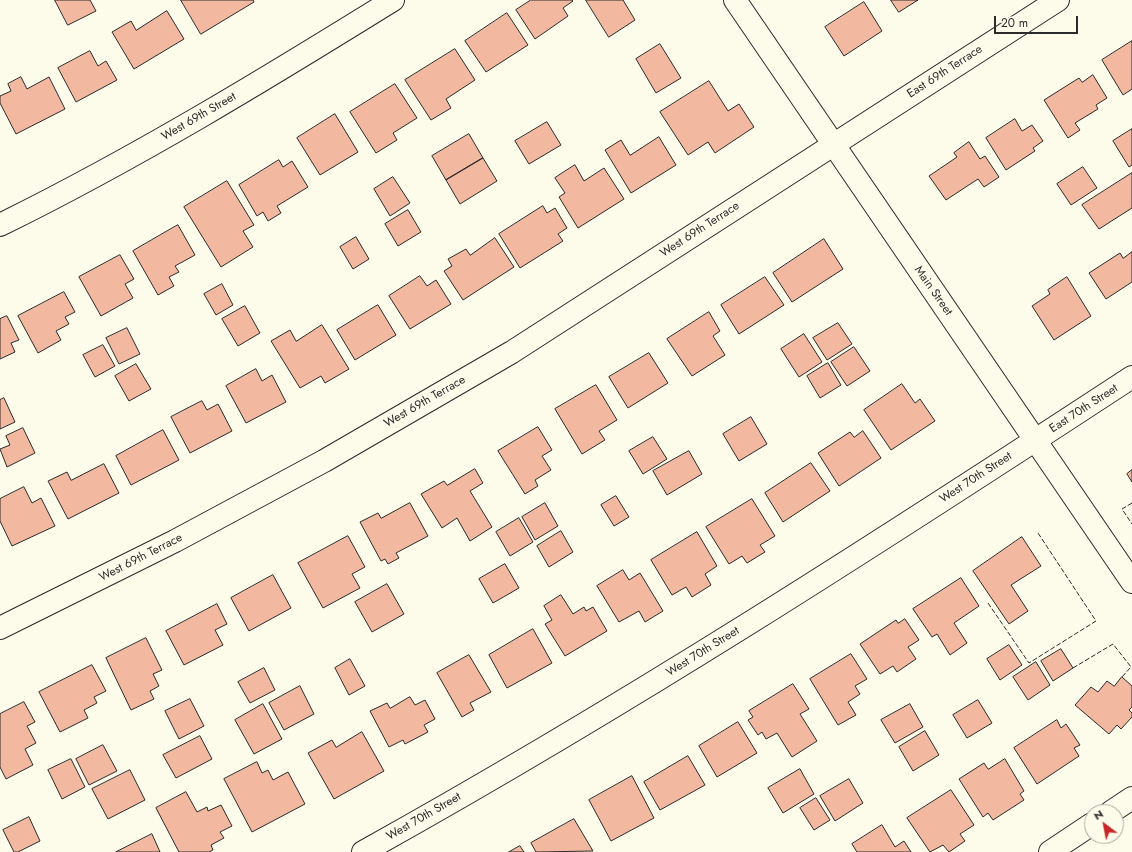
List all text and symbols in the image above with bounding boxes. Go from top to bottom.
scale bar [996,8,1080,34]
text: 20 m [1001,14,1028,32]
street label: East 69th Terrace [905,42,985,102]
street label: West 69th Street [159,90,239,144]
street label: West 69th Terrace [658,199,742,261]
street label: Main Street [911,263,955,319]
street label: West 69th Terrace [382,373,468,431]
street label: East 70th Street [1047,382,1121,436]
street label: West 70th Street [937,449,1015,507]
street label: West 69th Terrace [97,531,185,585]
street label: West 70th Street [664,624,742,680]
street label: West 70th Street [384,790,464,844]
north arrow [1084,804,1124,844]
text: N [1090,806,1106,824]

